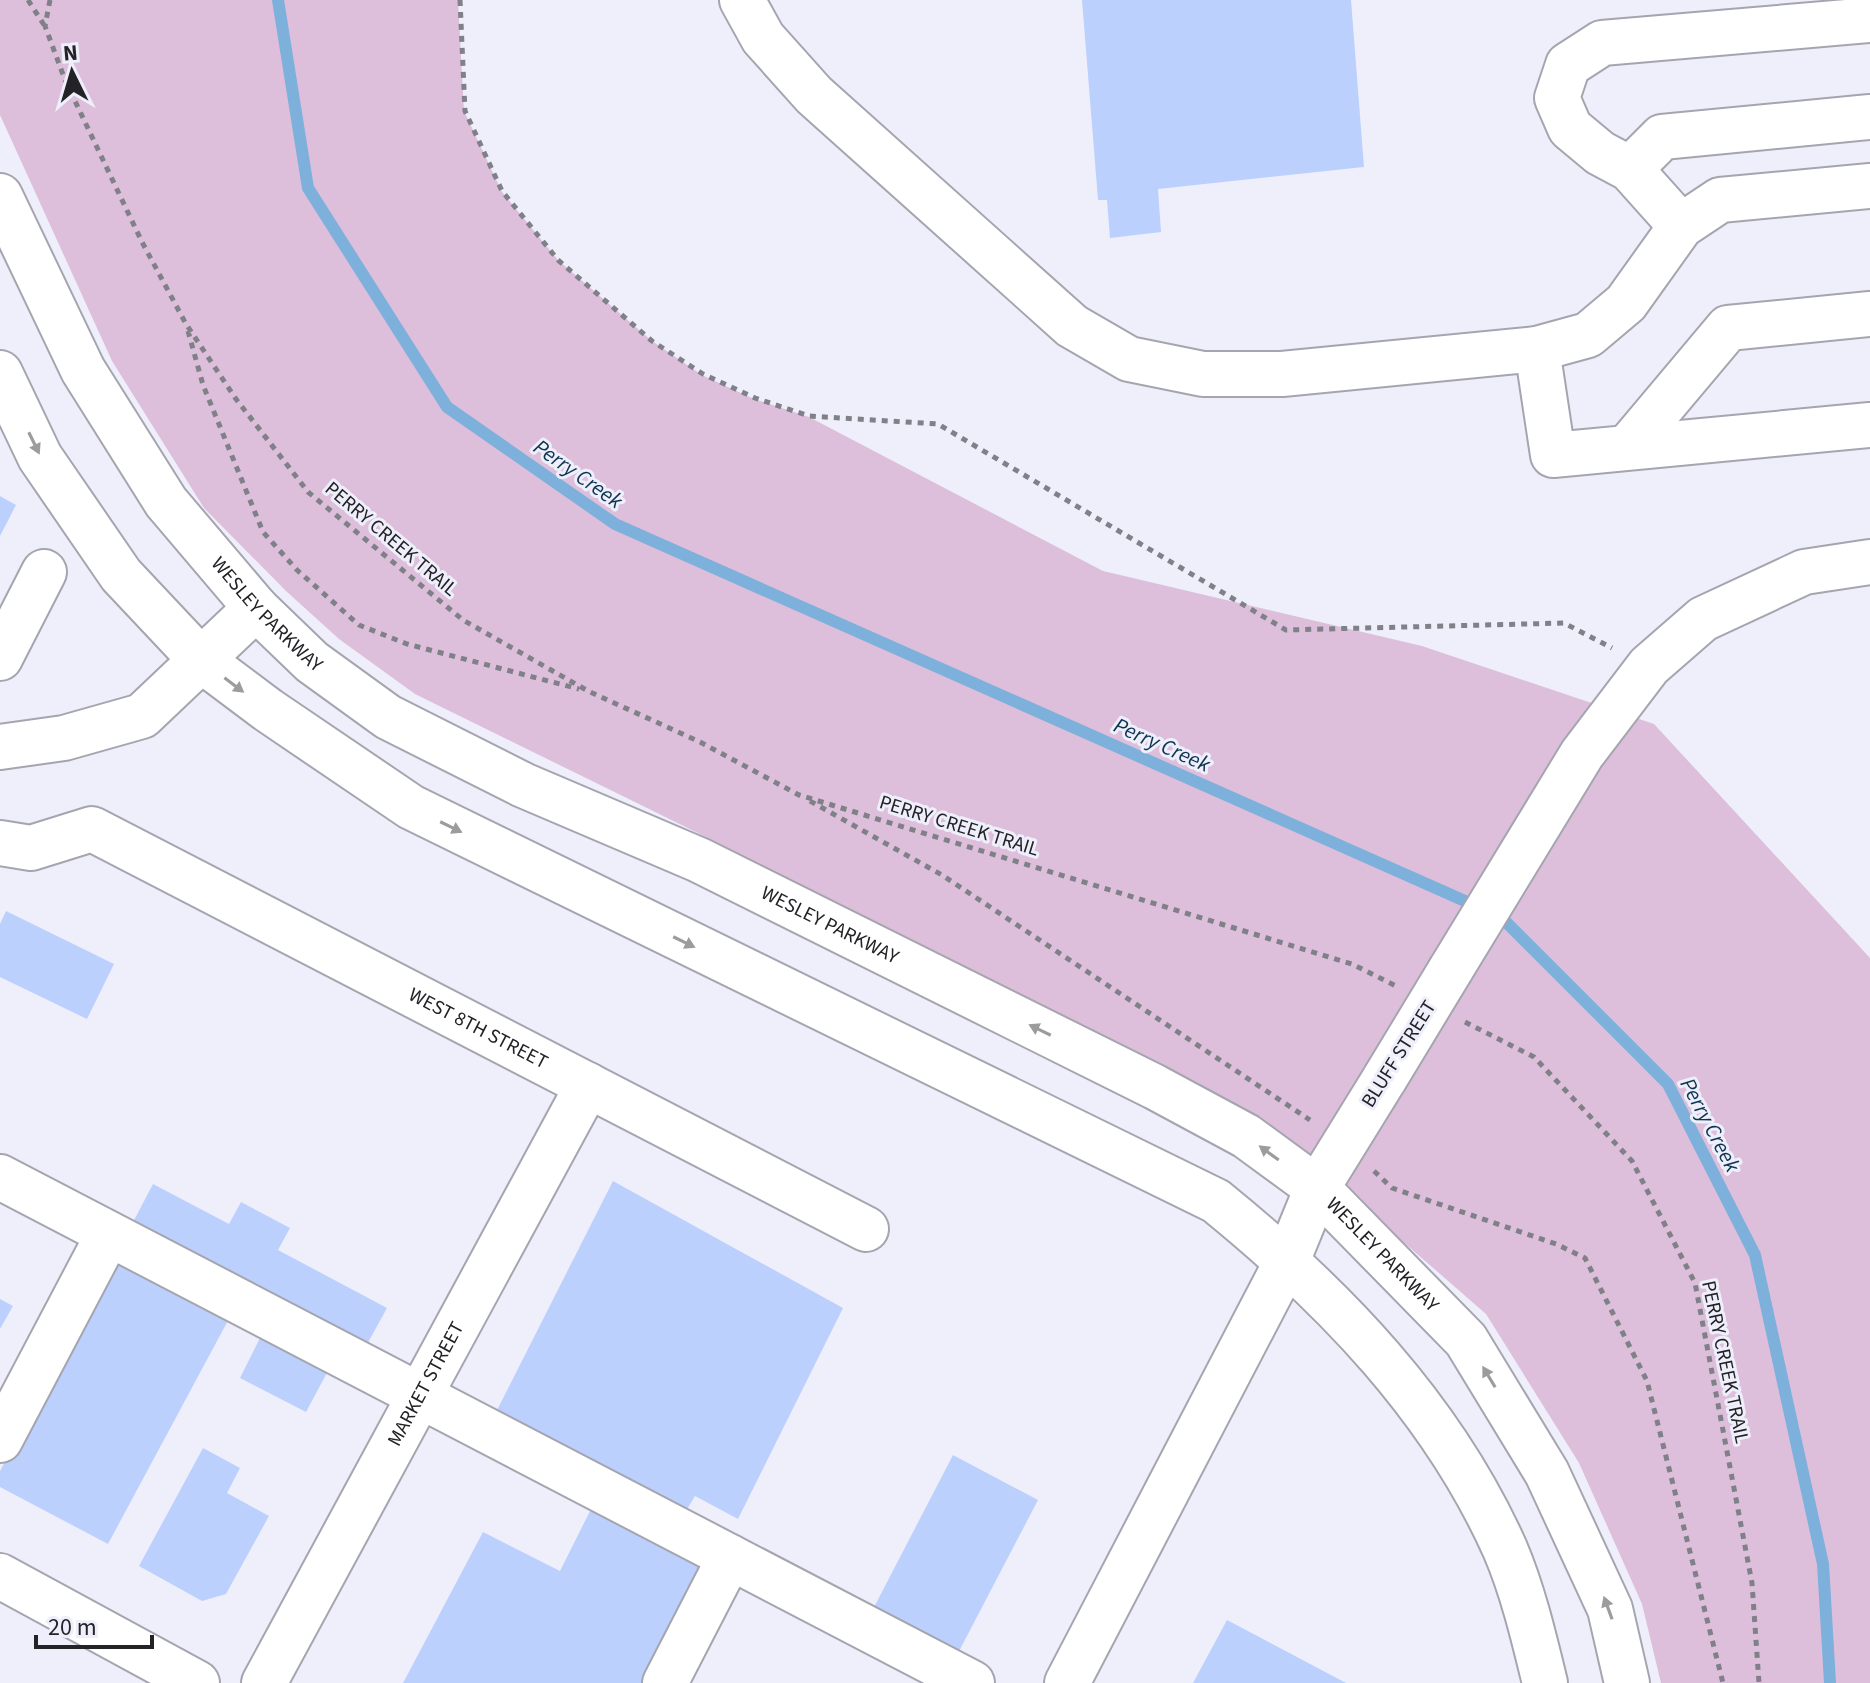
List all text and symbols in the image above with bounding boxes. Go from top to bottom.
north arrow [32,32,112,112]
text: N [62,36,79,70]
water label: Perry Creek [527,431,630,517]
one-way arrow [27,432,41,455]
street label: PERRY CREEK TRAIL [319,475,464,603]
street label: WESLEY PARKWAY [204,551,329,679]
one-way arrow [224,676,244,692]
water label: Perry Creek [1109,709,1216,781]
street label: PERRY CREEK TRAIL [876,788,1042,864]
one-way arrow [439,820,463,834]
street label: WESLEY PARKWAY [756,879,904,971]
one-way arrow [673,935,696,949]
street label: WEST 8TH STREET [404,981,553,1076]
street label: BLUFF STREET [1355,995,1443,1113]
one-way arrow [1029,1023,1052,1037]
water label: Perry Creek [1672,1072,1748,1178]
one-way arrow [1259,1146,1280,1161]
street label: WESLEY PARKWAY [1320,1191,1445,1319]
street label: PERRY CREEK TRAIL [1694,1278,1756,1446]
street label: MARKET STREET [381,1317,471,1451]
one-way arrow [1482,1366,1496,1388]
one-way arrow [1602,1595,1614,1619]
scale bar [36,1599,152,1649]
text: 20 m [48,1610,97,1645]

